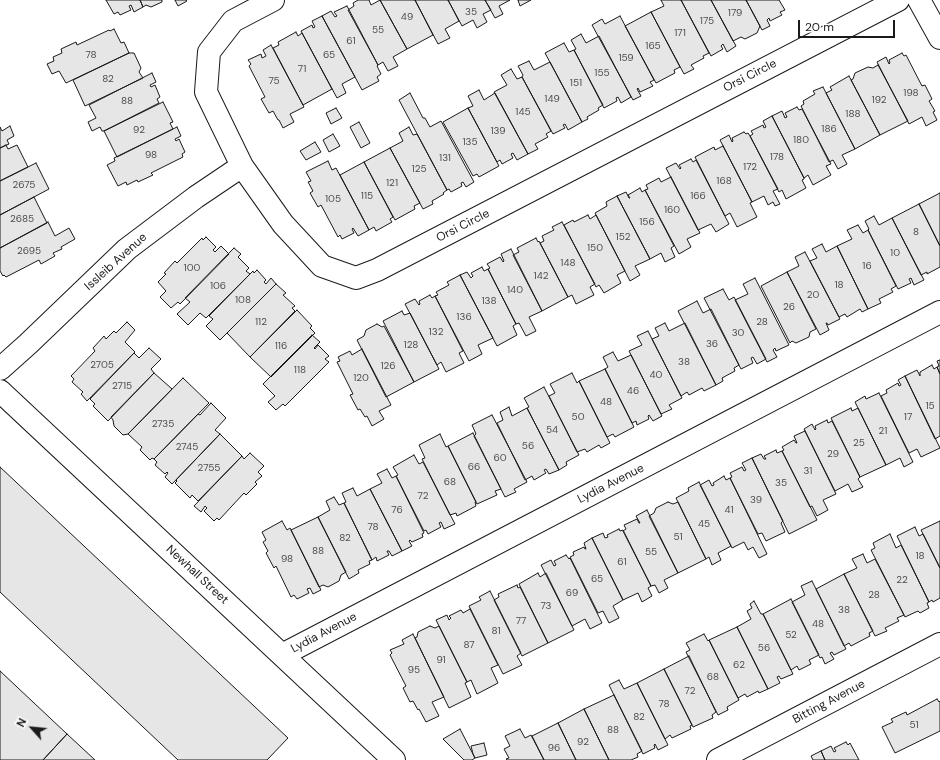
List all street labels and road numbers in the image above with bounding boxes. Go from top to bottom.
street label: Orsi Circle [721,56,779,96]
street label: Orsi Circle [434,206,492,246]
street label: Issleib Avenue [82,230,150,294]
street label: Lydia Avenue [575,461,647,507]
street label: Newhall Street [163,542,231,608]
street label: Lydia Avenue [289,610,359,656]
street label: Bitting Avenue [790,677,868,727]

